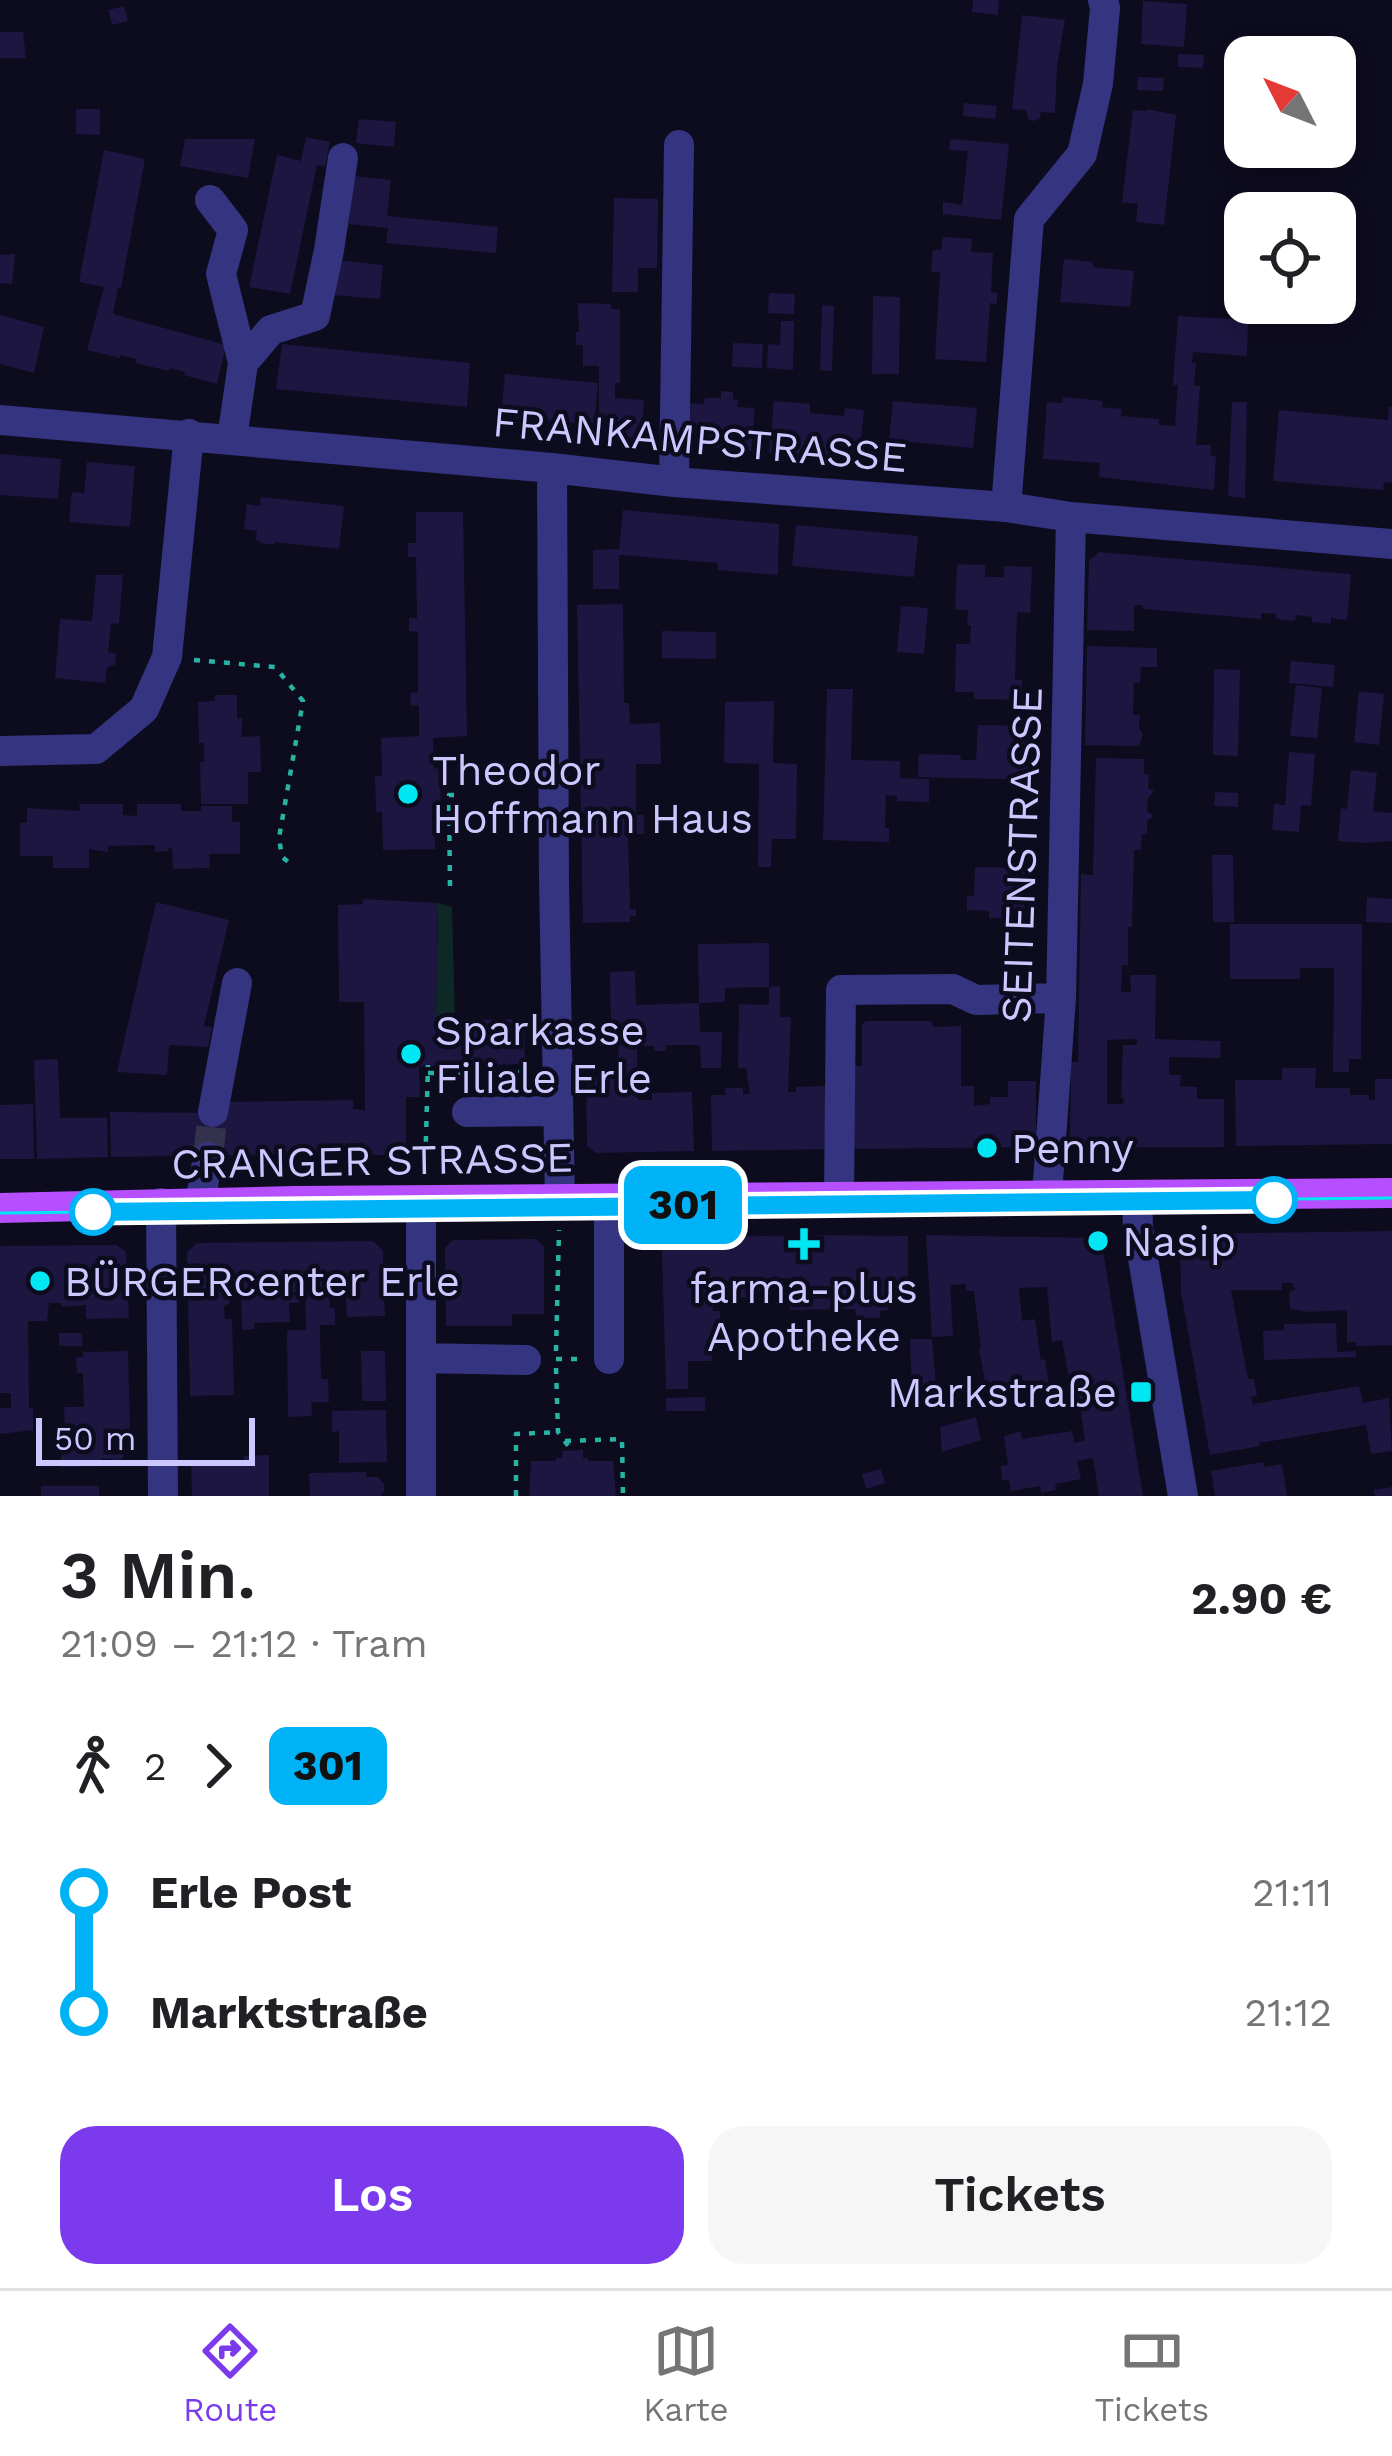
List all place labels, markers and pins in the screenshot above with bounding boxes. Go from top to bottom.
place label: Theodor Hoffmann Haus [432,746,753,843]
marker: Theodor Hoffmann Haus [395,781,421,807]
place label: Sparkasse Filiale Erle [435,1006,652,1103]
marker: Sparkasse Filiale Erle [398,1041,424,1067]
place label: Penny [1011,1124,1134,1173]
marker: Penny [974,1135,1000,1161]
unlabelled marker [1252,1178,1296,1222]
unlabelled marker [71,1190,115,1234]
place label: Nasip [1122,1217,1236,1266]
marker: Nasip [1085,1228,1111,1254]
marker: farma-plus Apotheke [791,1231,817,1257]
place label: BÜRGERcenter Erle [64,1257,460,1306]
place label: farma-plus Apotheke [690,1264,918,1361]
marker: BÜRGERcenter Erle [27,1268,53,1294]
place label: Markstraße [887,1368,1117,1417]
marker: Markstraße [1128,1379,1154,1405]

